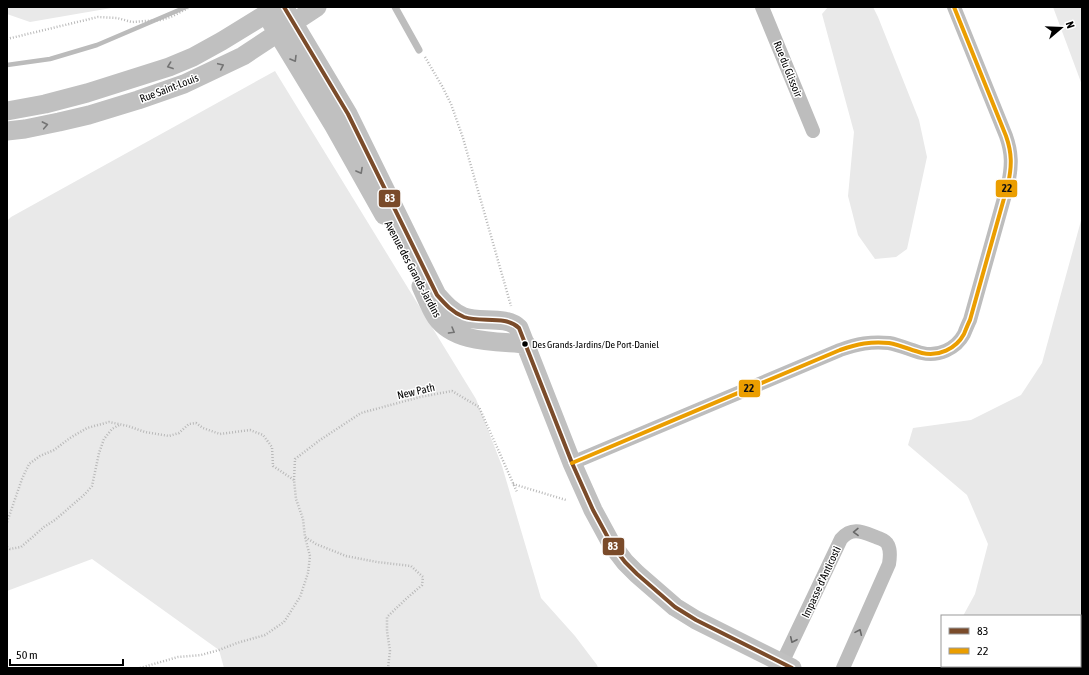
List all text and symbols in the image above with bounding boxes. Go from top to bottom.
north arrow [1041,8,1081,48]
text: N [1064,20,1077,30]
street label: Rue du Glissoir [771,39,805,99]
one-way arrow [289,55,296,62]
one-way arrow [167,62,174,70]
one-way arrow [217,63,225,71]
street label: Rue Saint-Louis [138,71,200,105]
one-way arrow [42,121,49,129]
one-way arrow [355,167,362,174]
line badge: 22 [995,179,1018,198]
text: 22 [1002,182,1012,194]
line badge: 83 [378,189,401,208]
text: 83 [385,192,395,204]
street label: Avenue des Grands-Jardins [382,219,444,319]
one-way arrow [448,326,455,333]
marker: Des Grands-Jardins/De Port-Daniel [520,339,530,349]
place label: Des Grands-Jardins/De Port-Daniel [532,339,659,350]
line badge: 22 [738,379,761,398]
street label: New Path [396,381,436,401]
text: 22 [744,382,754,394]
one-way arrow [853,528,859,536]
line badge: 83 [602,537,625,556]
text: 83 [608,540,618,552]
street label: Impasse d'Anticosti [799,544,843,620]
legend [941,615,1081,667]
text: 83 [977,624,988,638]
one-way arrow [854,629,862,636]
one-way arrow [790,636,798,644]
scale bar [10,641,123,667]
text: 22 [977,644,988,658]
text: 50 m [16,648,38,662]

